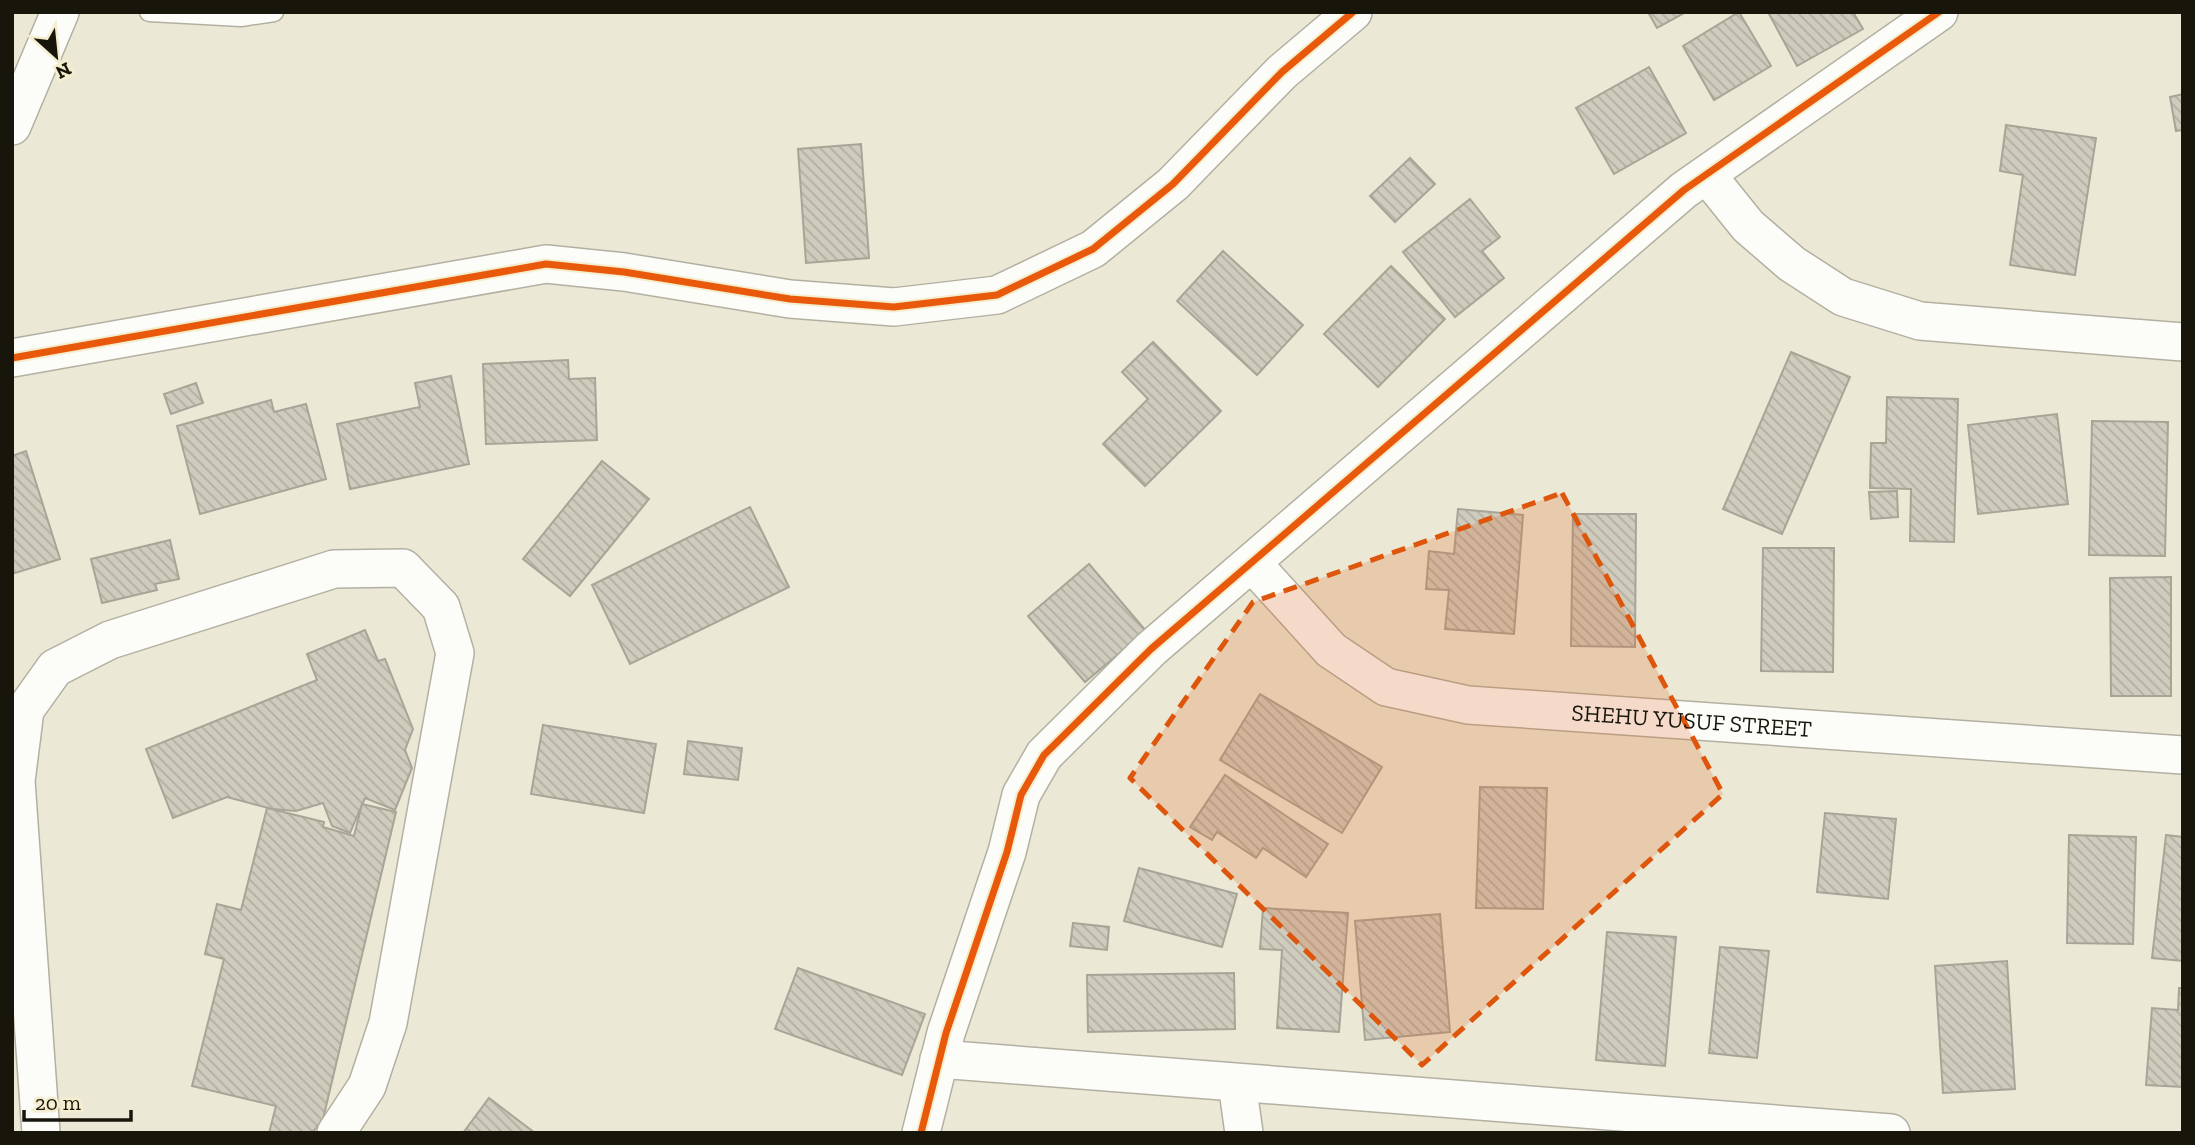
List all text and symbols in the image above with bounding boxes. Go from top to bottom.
north arrow [21,21,91,91]
text: N [52,57,75,84]
street label: SHEHU YUSUF STREET [1571,698,1813,743]
scale bar [24,1078,131,1122]
text: 20 m [35,1090,81,1115]

